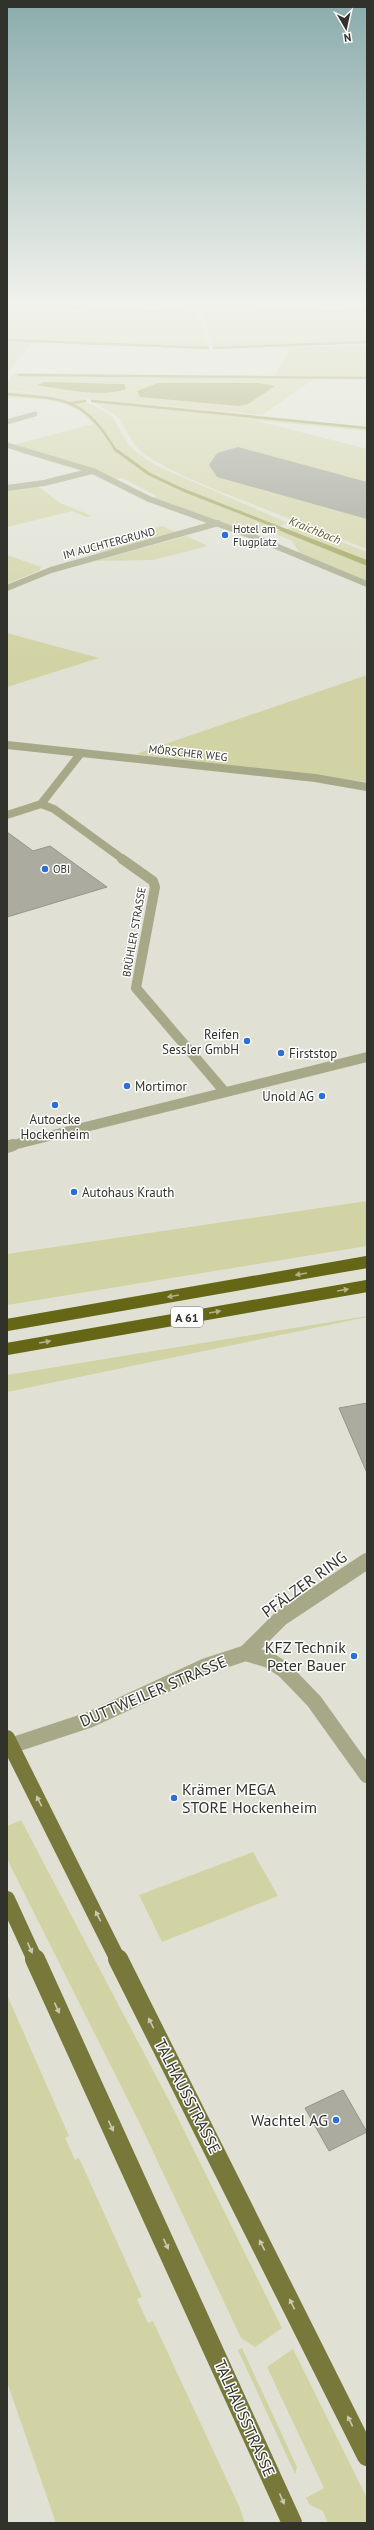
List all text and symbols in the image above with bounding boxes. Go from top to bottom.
north arrow [326,8,366,48]
text: N [343,30,352,45]
water label: Kraichbach [287,513,343,547]
place label: Hotel am Flugplatz [233,522,277,549]
street label: IM AUCHTERGRUND [61,524,157,562]
marker: Hotel am Flugplatz [220,530,230,540]
street label: MÖRSCHER WEG [148,742,228,764]
place label: OBI [53,862,70,876]
marker: OBI [40,864,50,874]
street label: BRÜHLER STRASSE [119,886,149,978]
place label: Reifen Sessler GmbH [162,1026,239,1058]
marker: Reifen Sessler GmbH [242,1036,252,1046]
place label: Firststop [289,1045,337,1062]
marker: Firststop [276,1048,286,1058]
place label: Mortimor [135,1078,187,1095]
marker: Mortimor [122,1081,132,1091]
place label: Unold AG [262,1088,314,1105]
marker: Unold AG [317,1091,327,1101]
marker: Autoecke Hockenheim [50,1100,60,1110]
place label: Autoecke Hockenheim [20,1111,90,1143]
place label: Autohaus Krauth [82,1184,174,1201]
marker: Autohaus Krauth [69,1187,79,1197]
one-way arrow [295,1271,307,1277]
one-way arrow [337,1287,349,1293]
one-way arrow [167,1293,179,1299]
road number: A 61 [171,1307,203,1327]
one-way arrow [209,1309,221,1315]
one-way arrow [39,1339,52,1345]
street label: PFÄLZER RING [258,1546,350,1622]
place label: KFZ Technik Peter Bauer [265,1637,347,1675]
street label: DUTTWEILER STRASSE [77,1651,229,1731]
marker: KFZ Technik Peter Bauer [349,1651,359,1661]
place label: Krämer MEGA STORE Hockenheim [182,1779,317,1817]
marker: Krämer MEGA STORE Hockenheim [169,1793,179,1803]
one-way arrow [36,1795,42,1806]
one-way arrow [95,1911,101,1922]
one-way arrow [27,1943,33,1954]
one-way arrow [54,2002,60,2013]
one-way arrow [148,2017,154,2029]
street label: TALHAUSSTRASSE [151,2035,225,2157]
place label: Wachtel AG [251,2110,328,2130]
marker: Wachtel AG [331,2115,341,2125]
one-way arrow [108,2120,114,2131]
one-way arrow [163,2238,169,2249]
one-way arrow [259,2239,265,2250]
one-way arrow [289,2299,295,2310]
street label: TALHAUSSTRASSE [210,2356,280,2480]
one-way arrow [347,2415,353,2427]
one-way arrow [279,2494,285,2505]

